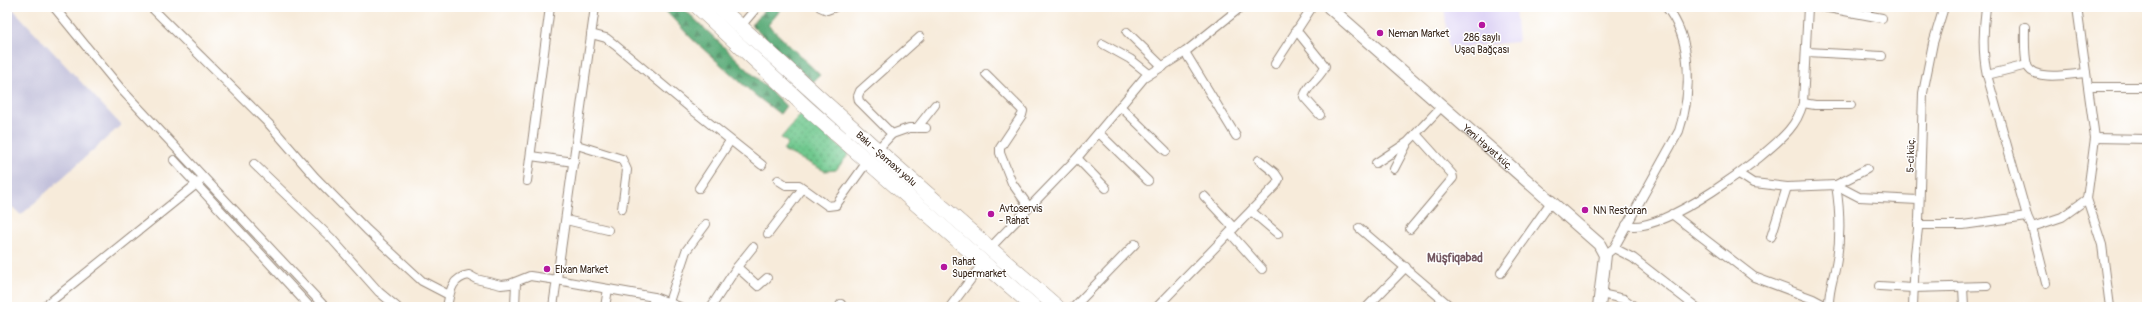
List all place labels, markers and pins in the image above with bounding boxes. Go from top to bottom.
marker: 286 saylı Uşaq Bağçası [1477,20,1487,30]
marker: Neman Market [1375,28,1385,38]
place label: Neman Market [1388,28,1450,40]
place label: 286 saylı Uşaq Bağçası [1454,32,1510,56]
place label: Avtoservis - Rahat [999,203,1043,227]
marker: NN Restoran [1580,205,1590,215]
place label: NN Restoran [1593,205,1647,217]
marker: Avtoservis - Rahat [986,209,996,219]
place label: Rahat Supermarket [952,256,1007,280]
marker: Rahat Supermarket [939,262,949,272]
marker: Elxan Market [542,264,552,274]
place label: Elxan Market [555,264,609,276]

